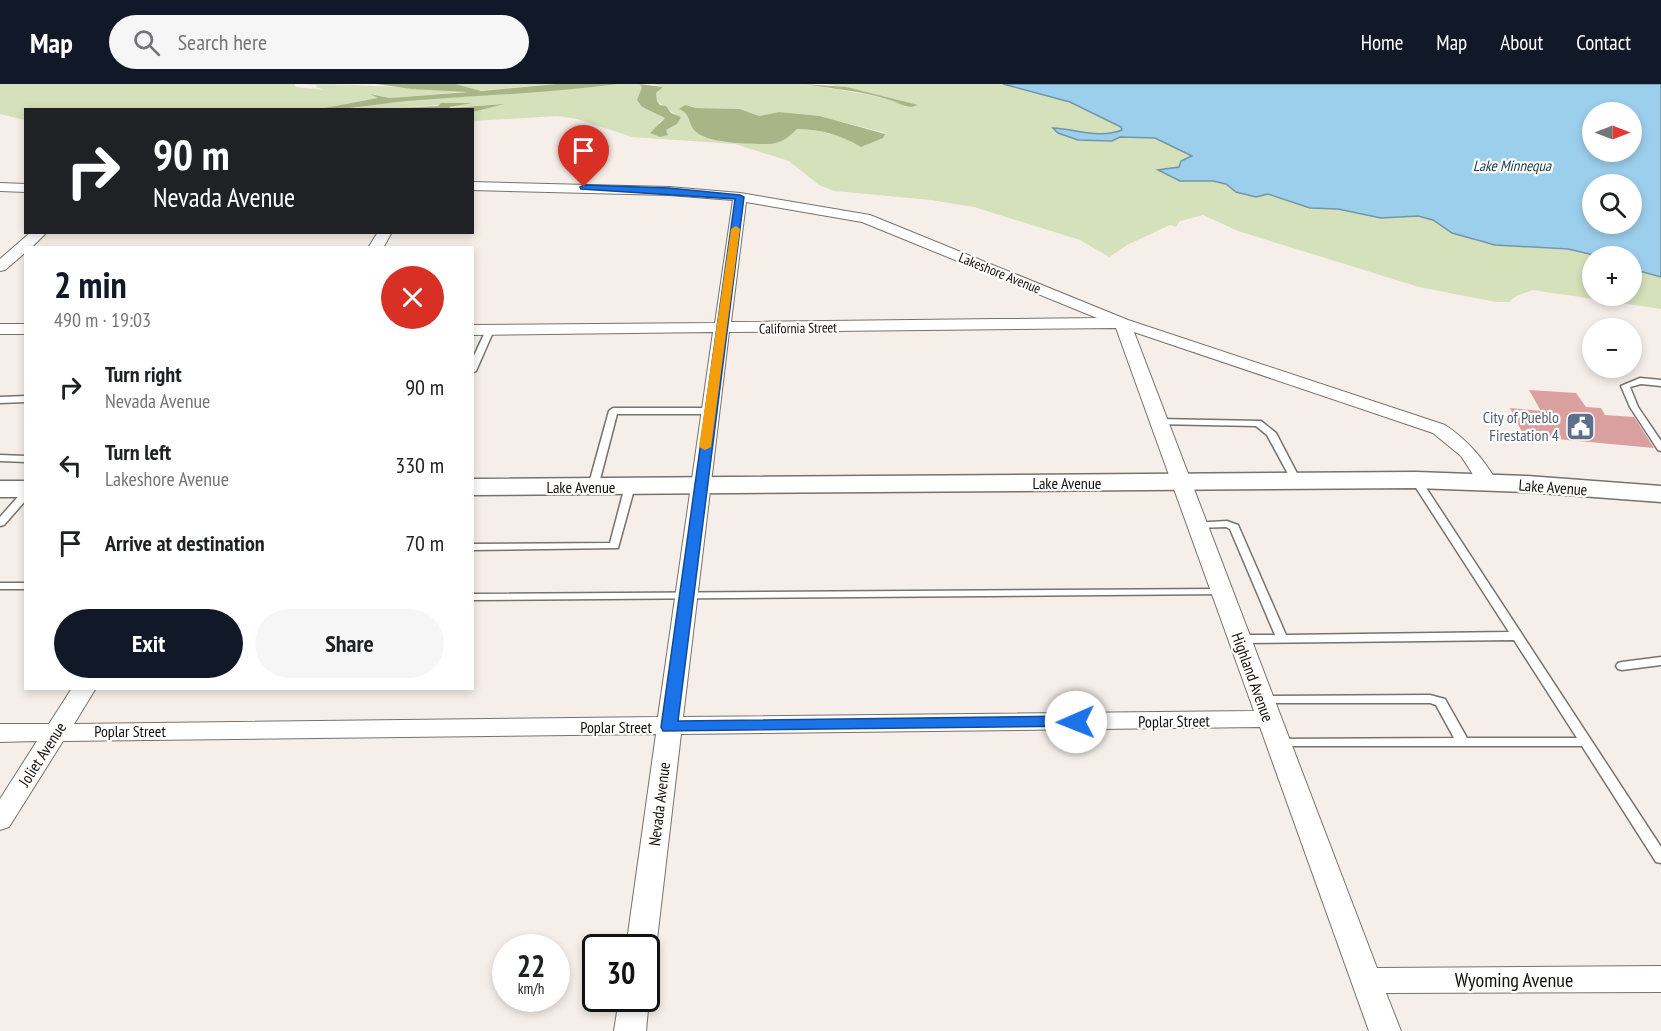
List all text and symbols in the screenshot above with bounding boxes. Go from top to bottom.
search box [109,15,529,69]
text: Map [30,24,73,61]
icon: search [130,26,163,59]
text: Search here [178,28,267,56]
text: Home [1361,29,1403,56]
text: Map [1436,29,1467,56]
text: About [1500,29,1543,56]
text: Contact [1576,29,1631,56]
north arrow [1582,102,1642,162]
map controls [1582,102,1642,378]
pin [558,125,609,187]
text: 90 m [153,127,230,182]
icon: right [54,132,132,210]
icon: arrive [567,134,600,167]
water label: Lake Minnequa [1473,156,1552,175]
button: search [1582,174,1642,234]
text: Nevada Avenue [153,180,295,214]
button: + [1582,246,1642,306]
street label: Lakeshore Avenue [956,248,1044,298]
text: 2 min [54,261,127,308]
button: close [381,266,444,329]
text: 490 m · 19:03 [54,307,151,333]
street label: California Street [759,318,837,338]
button: − [1582,318,1642,378]
text: Turn right [105,360,182,388]
icon: right [54,371,87,404]
text: 90 m [405,373,444,401]
text: Nevada Avenue [105,388,210,414]
place label: City of Pueblo Firestation 4 [1483,407,1559,445]
public building icon: City of Pueblo Firestation 4 [1564,410,1596,442]
text: Turn left [105,438,171,466]
icon: left [54,449,87,482]
text: 330 m [395,451,444,479]
text: Lakeshore Avenue [105,466,229,492]
street label: Lake Avenue [1033,473,1101,493]
street label: Lake Avenue [1518,475,1588,499]
street label: Lake Avenue [547,477,615,497]
icon: arrive [54,527,87,560]
text: Arrive at destination [105,529,265,557]
text: 70 m [405,529,444,557]
button: Exit [54,609,243,678]
button: Share [255,609,444,678]
street label: Highland Avenue [1228,630,1278,724]
position arrow [1044,690,1108,754]
street label: Poplar Street [1138,710,1211,732]
street label: Poplar Street [580,717,652,737]
street label: Joliet Avenue [13,718,70,791]
street label: Poplar Street [94,721,166,741]
street label: Nevada Avenue [644,761,674,847]
speed limit sign: 30 [582,934,660,1012]
text: 22 [517,946,545,985]
street label: Wyoming Avenue [1455,967,1573,993]
text: km/h [518,979,544,998]

